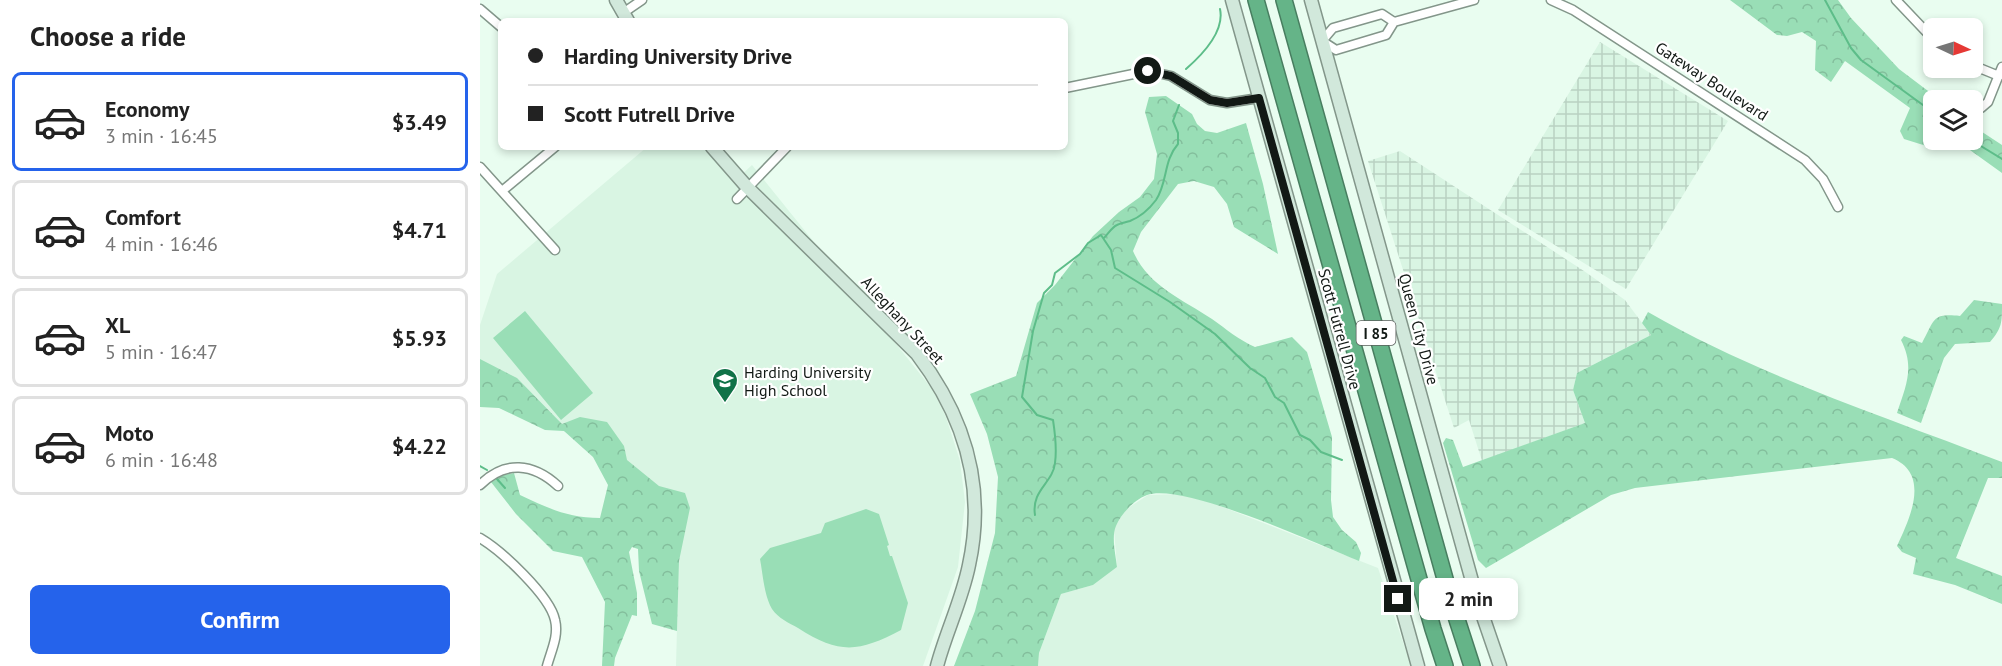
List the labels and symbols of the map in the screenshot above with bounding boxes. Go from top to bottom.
north arrow [1923,18,1983,78]
street label: Gateway Boulevard [1652,37,1772,125]
route start [1134,57,1161,84]
street label: Scott Futrell Drive [1314,266,1366,392]
street label: Queen City Drive [1395,271,1443,387]
street label: Alleghany Street [857,272,949,368]
road number: I 85 [1356,321,1396,345]
place label: Harding University High School [744,362,872,400]
school or university icon: Harding University High School [710,366,740,404]
callout: 2 min [1419,578,1518,620]
route end [1384,585,1411,612]

